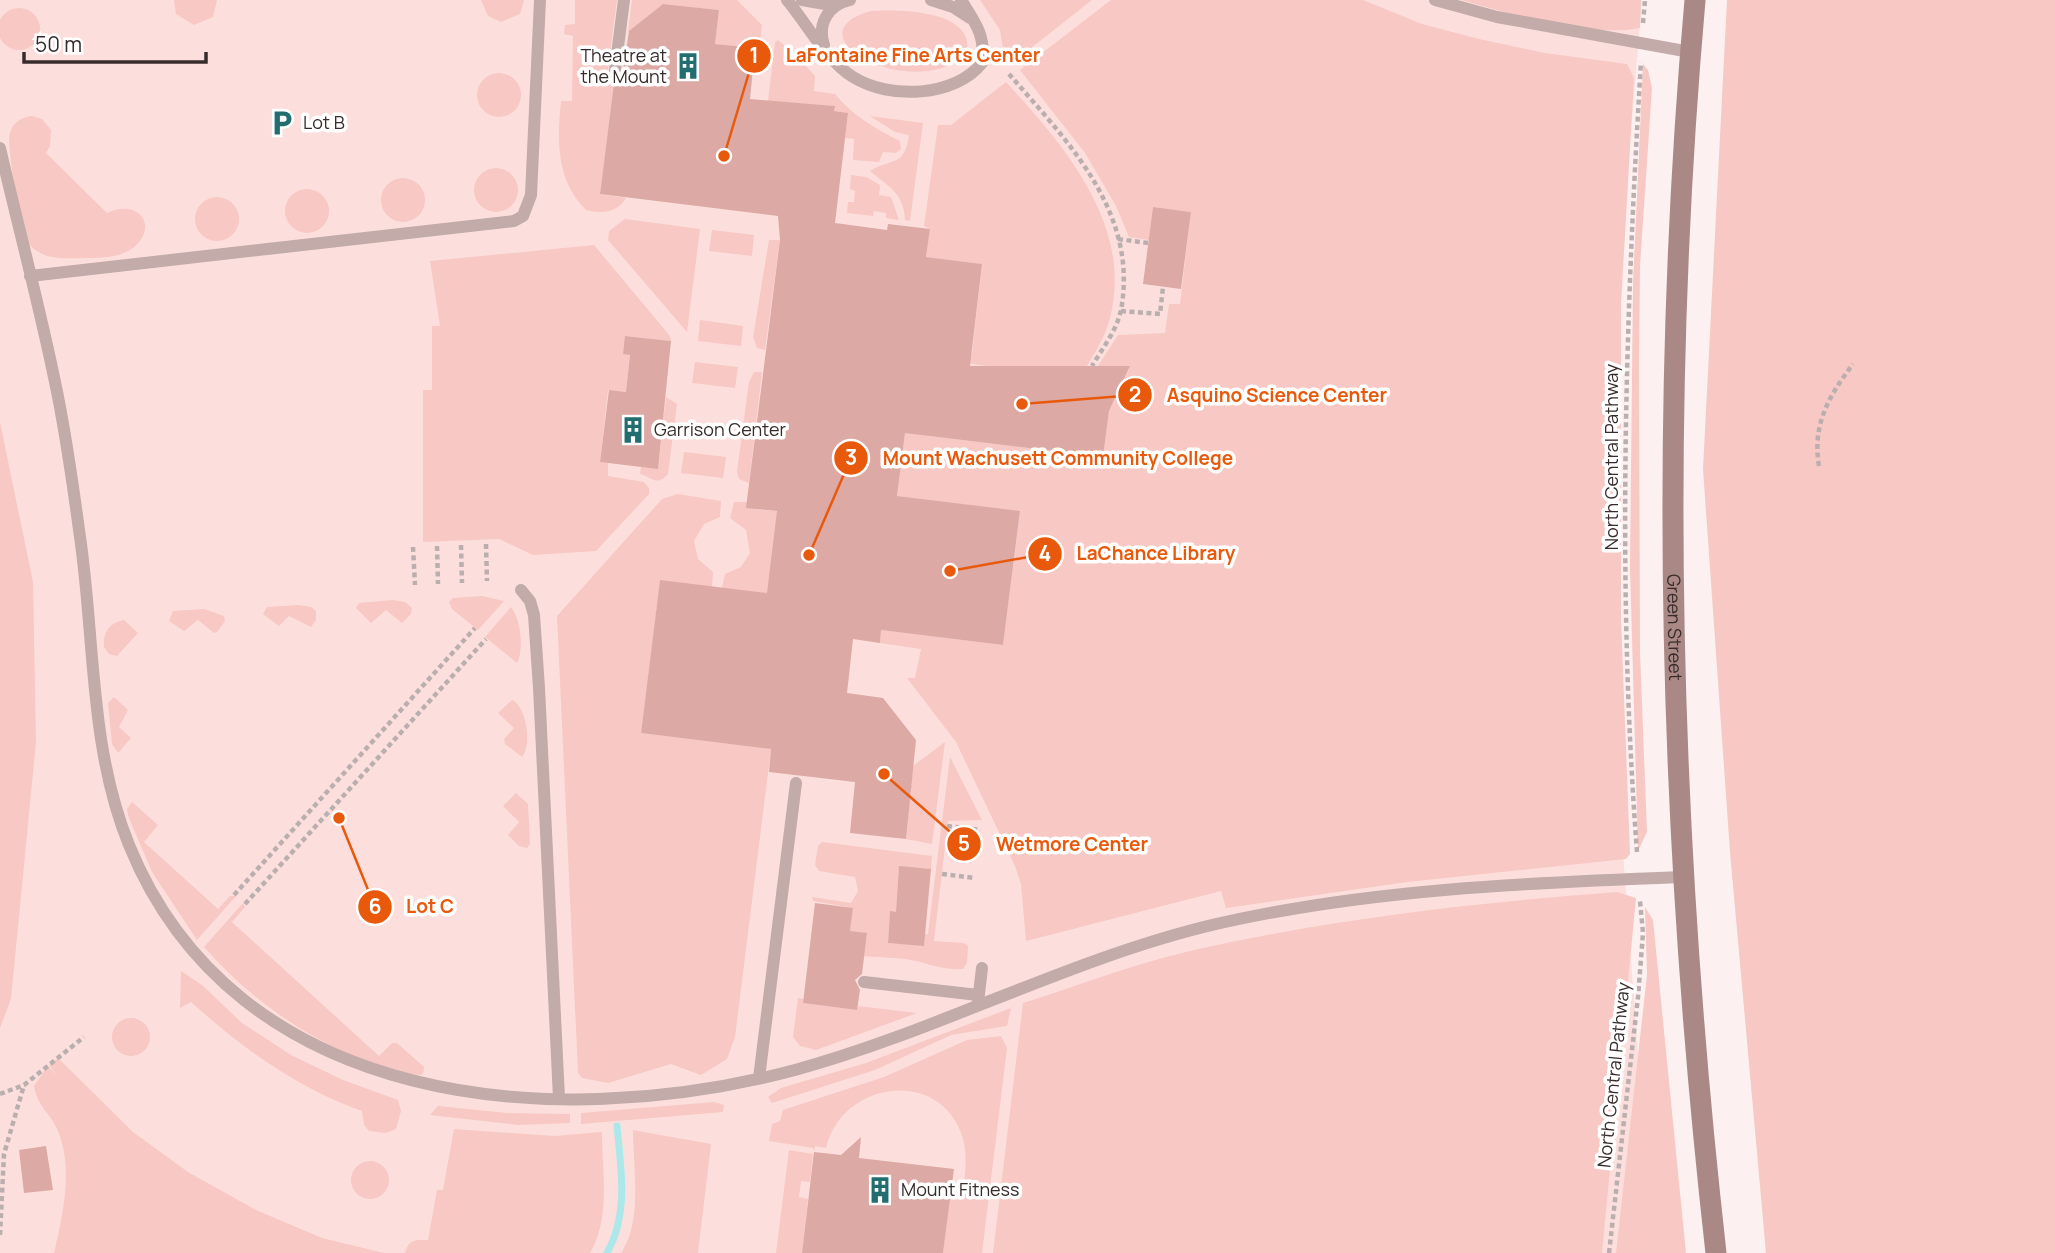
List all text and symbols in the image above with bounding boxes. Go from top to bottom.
scale bar [24,21,206,65]
text: 50 m [35,30,82,58]
callout: LaFontaine Fine Arts Center [737,36,1054,76]
text: 1 [749,41,759,69]
text: LaFontaine Fine Arts Center [786,42,1041,68]
place label: Theatre at the Mount [580,43,667,88]
building icon: Theatre at the Mount [673,51,703,81]
parking icon: Lot B [267,108,297,138]
place label: Lot B [303,110,345,134]
street label: North Central Pathway [1599,363,1623,550]
callout: Asquino Science Center [1118,375,1401,415]
text: 2 [1129,380,1141,408]
text: Asquino Science Center [1167,382,1388,408]
building icon: Garrison Center [618,415,648,445]
place label: Garrison Center [654,417,786,441]
callout: Mount Wachusett Community College [833,438,1247,478]
text: 3 [845,443,857,471]
text: Mount Wachusett Community College [883,445,1233,471]
callout: LaChance Library [1027,534,1249,574]
text: 4 [1039,539,1051,567]
text: LaChance Library [1077,540,1236,566]
street label: Green Street [1662,574,1688,681]
callout: Wetmore Center [947,824,1162,864]
text: 5 [958,829,970,857]
text: Wetmore Center [996,831,1148,857]
callout: Lot C [357,887,468,927]
text: 6 [368,892,382,920]
text: Lot C [406,893,454,919]
street label: North Central Pathway [1591,980,1635,1169]
building icon: Mount Fitness [865,1175,895,1205]
place label: Mount Fitness [901,1177,1020,1201]

